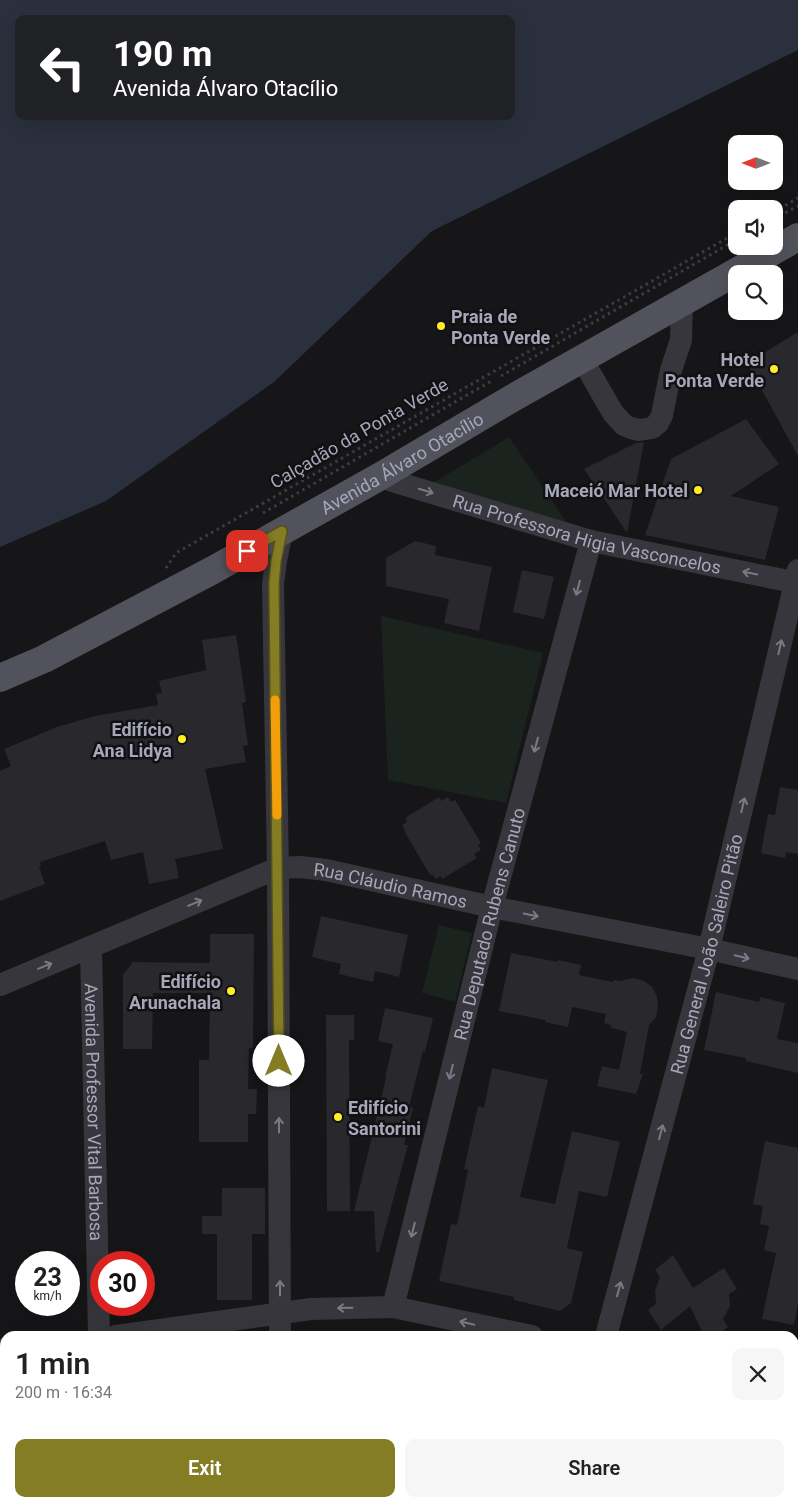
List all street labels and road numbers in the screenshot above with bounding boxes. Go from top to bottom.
street label: Calçadão da Ponta Verde [266,373,452,493]
street label: Avenida Álvaro Otacílio [317,407,487,518]
street label: Rua Professora Higia Vasconcelos [451,489,723,578]
street label: Rua Deputado Rubens Canuto [449,805,529,1042]
street label: Rua General João Saleiro Pitão [666,832,746,1076]
street label: Rua Cláudio Ramos [313,858,469,912]
street label: Avenida Professor Vital Barbosa [81,983,108,1241]

